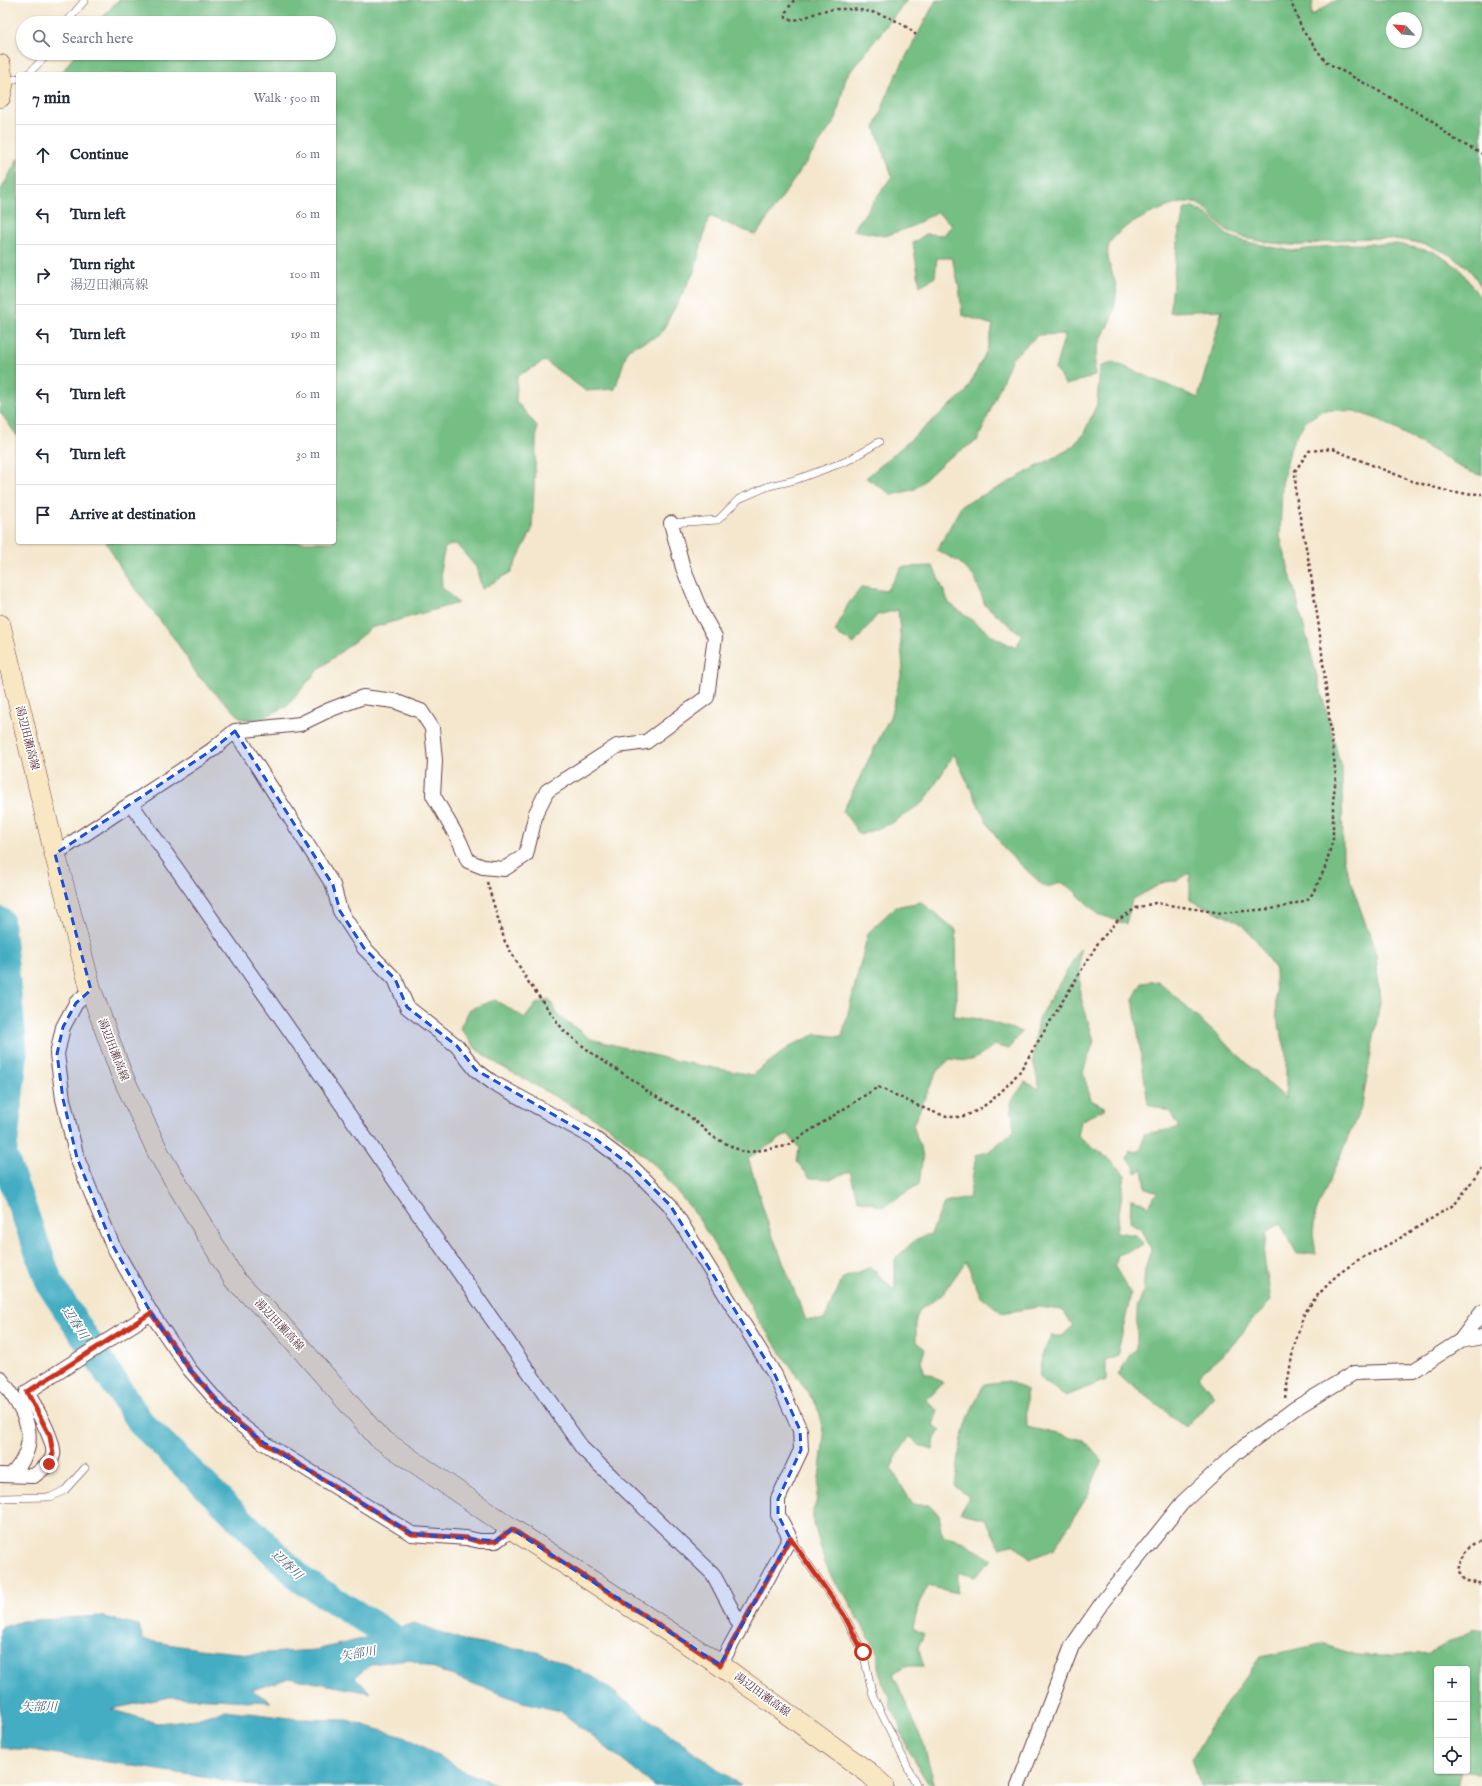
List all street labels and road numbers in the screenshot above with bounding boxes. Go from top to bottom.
street label: 湯辺田瀬高線 [12,704,42,772]
street label: 湯辺田瀬高線 [95,1017,131,1083]
street label: 湯辺田瀬高線 [251,1296,307,1354]
street label: 湯辺田瀬高線 [731,1670,793,1720]

